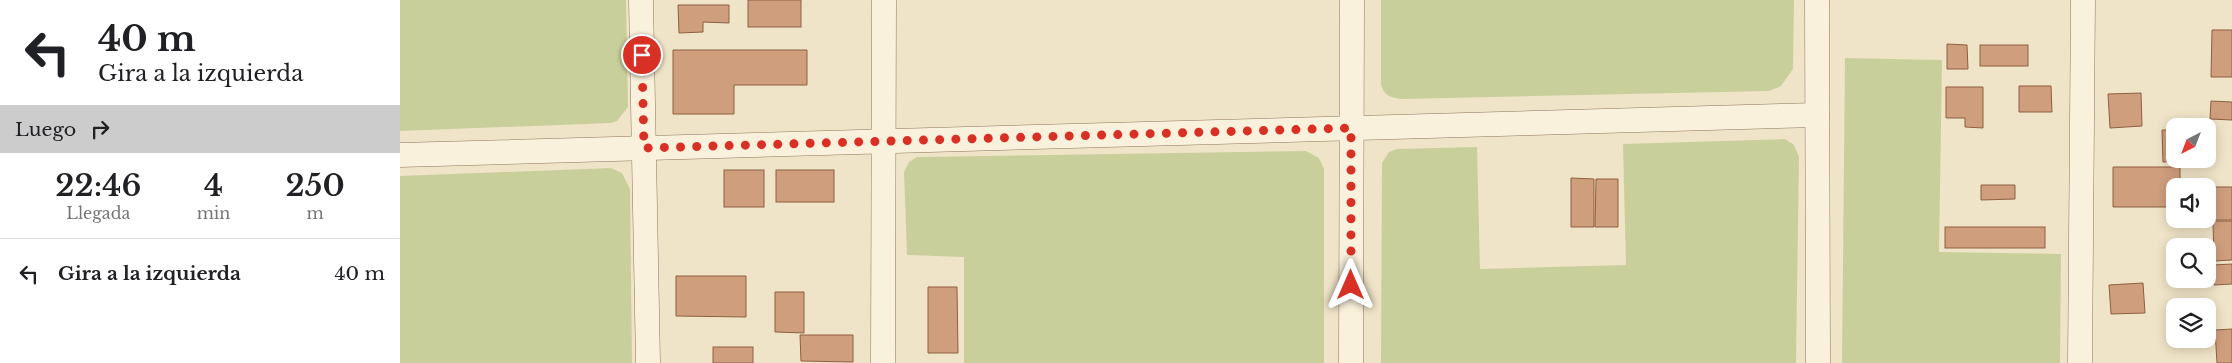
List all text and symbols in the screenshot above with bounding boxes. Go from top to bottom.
text: 40 m [98,17,196,60]
icon: left [15,20,80,85]
pin [621,34,663,76]
icon: arrive [628,41,656,69]
text: Gira a la izquierda [98,60,303,87]
icon: right [86,115,114,143]
text: Luego [15,118,76,141]
north arrow [2166,118,2216,168]
map controls [2166,118,2216,348]
text: 22:46 [55,167,141,204]
text: 4 [204,167,223,204]
text: 250 [286,167,345,204]
button: sound [2166,178,2216,228]
text: Llegada [66,203,130,223]
text: min [197,203,230,223]
text: m [307,203,324,223]
button: search [2166,238,2216,288]
position arrow [1324,258,1376,310]
icon: left [15,260,43,288]
text: Gira a la izquierda [58,262,241,285]
text: 40 m [334,262,385,285]
button: layers [2166,298,2216,348]

